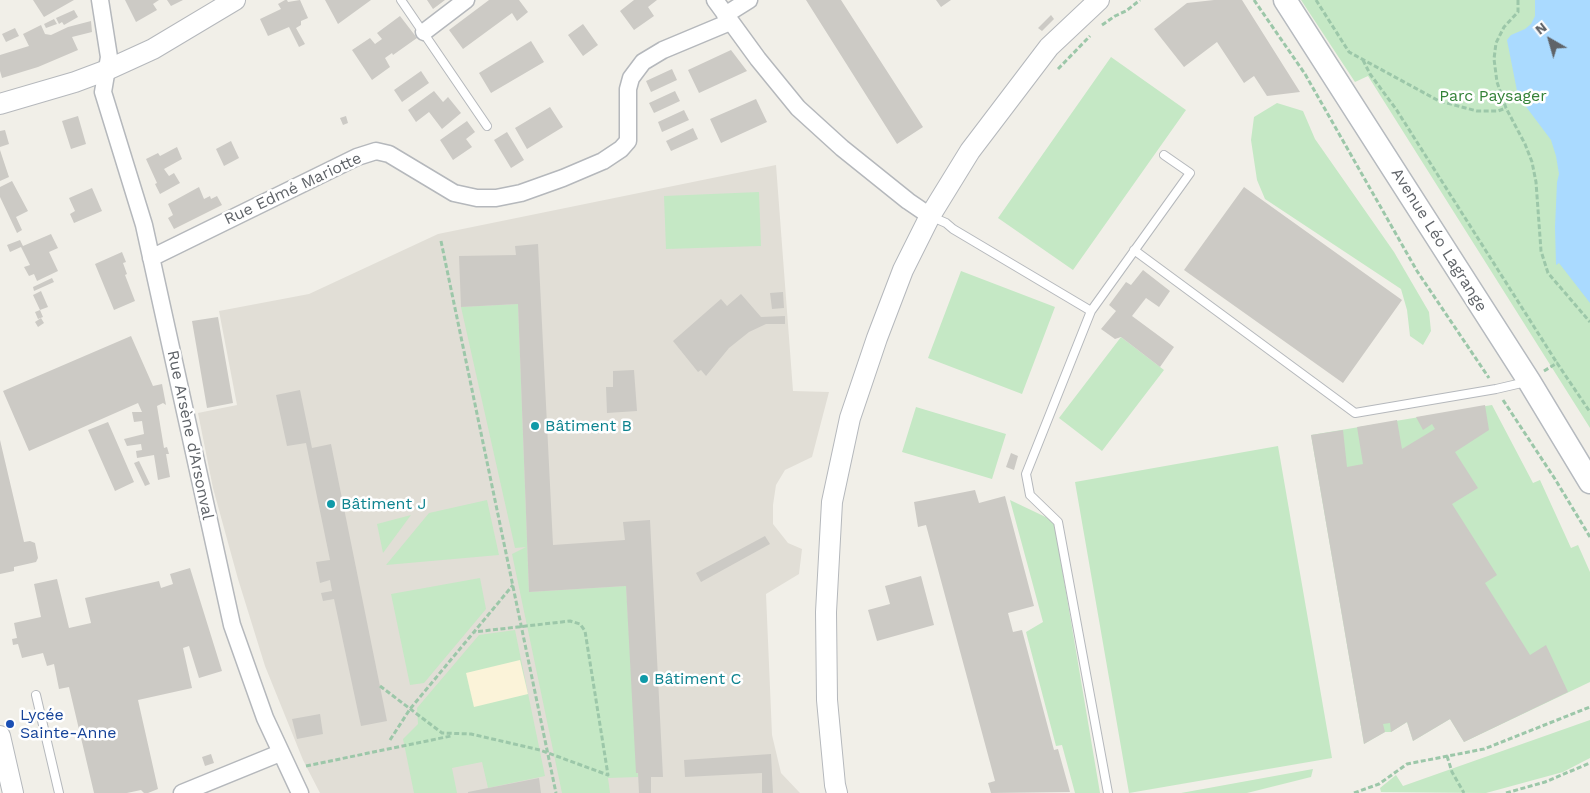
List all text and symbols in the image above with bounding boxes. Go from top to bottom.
north arrow [1525,15,1575,65]
text: N [1532,19,1550,38]
park label: Parc Paysager [1439,86,1547,106]
street label: Rue Edmé Mariotte [221,149,365,229]
street label: Avenue Léo Lagrange [1387,165,1491,315]
street label: Rue Arsène d'Arsonval [163,349,217,521]
place label: Bâtiment B [545,416,632,436]
marker: Bâtiment B [529,420,541,432]
place label: Bâtiment J [341,494,427,514]
marker: Bâtiment J [325,498,337,510]
place label: Bâtiment C [654,669,742,689]
marker: Bâtiment C [638,673,650,685]
place label: Lycée Sainte-Anne [20,705,117,743]
marker: Lycée Sainte-Anne [4,718,16,730]

